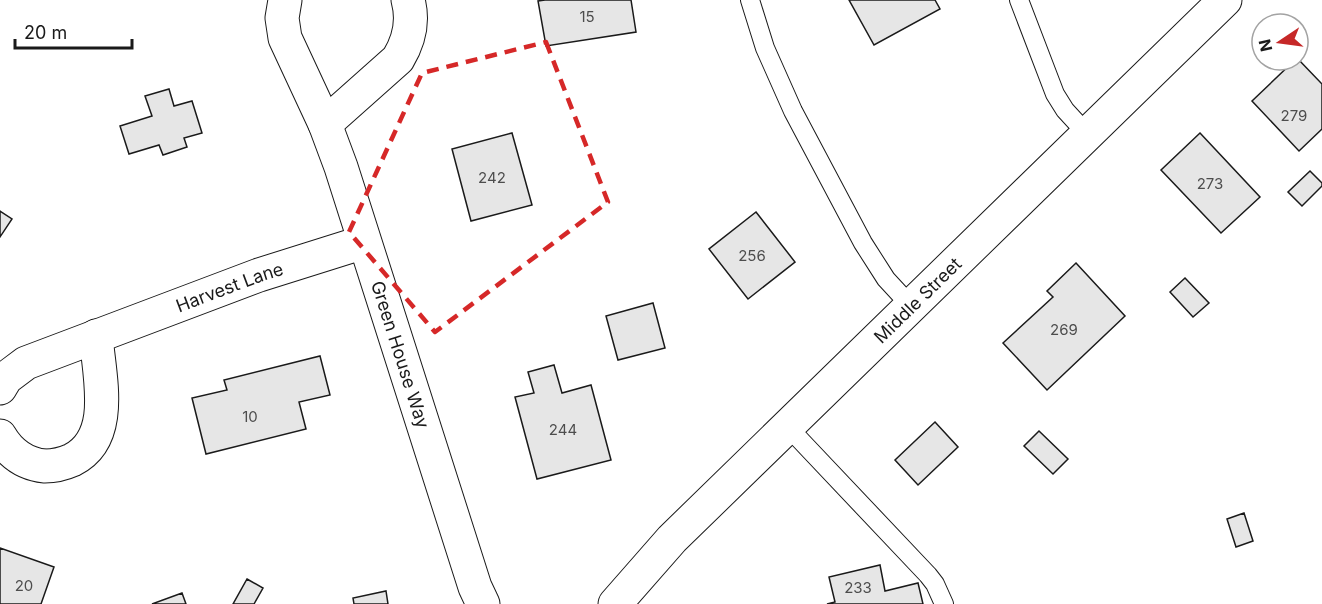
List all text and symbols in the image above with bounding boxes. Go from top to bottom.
house number: 15 [579,7,595,26]
scale bar [15,12,132,50]
north arrow [1250,12,1310,72]
text: 20 m [24,22,67,43]
text: N [1254,37,1277,54]
house number: 279 [1281,106,1307,125]
house number: 242 [478,168,506,187]
house number: 273 [1197,174,1223,193]
house number: 256 [738,246,766,265]
street label: Middle Street [869,253,965,347]
street label: Harvest Lane [173,258,286,316]
street label: Green House Way [368,278,434,431]
house number: 269 [1050,320,1078,339]
house number: 10 [242,407,258,426]
house number: 244 [549,420,577,439]
house number: 20 [15,576,33,595]
house number: 233 [844,578,872,597]

